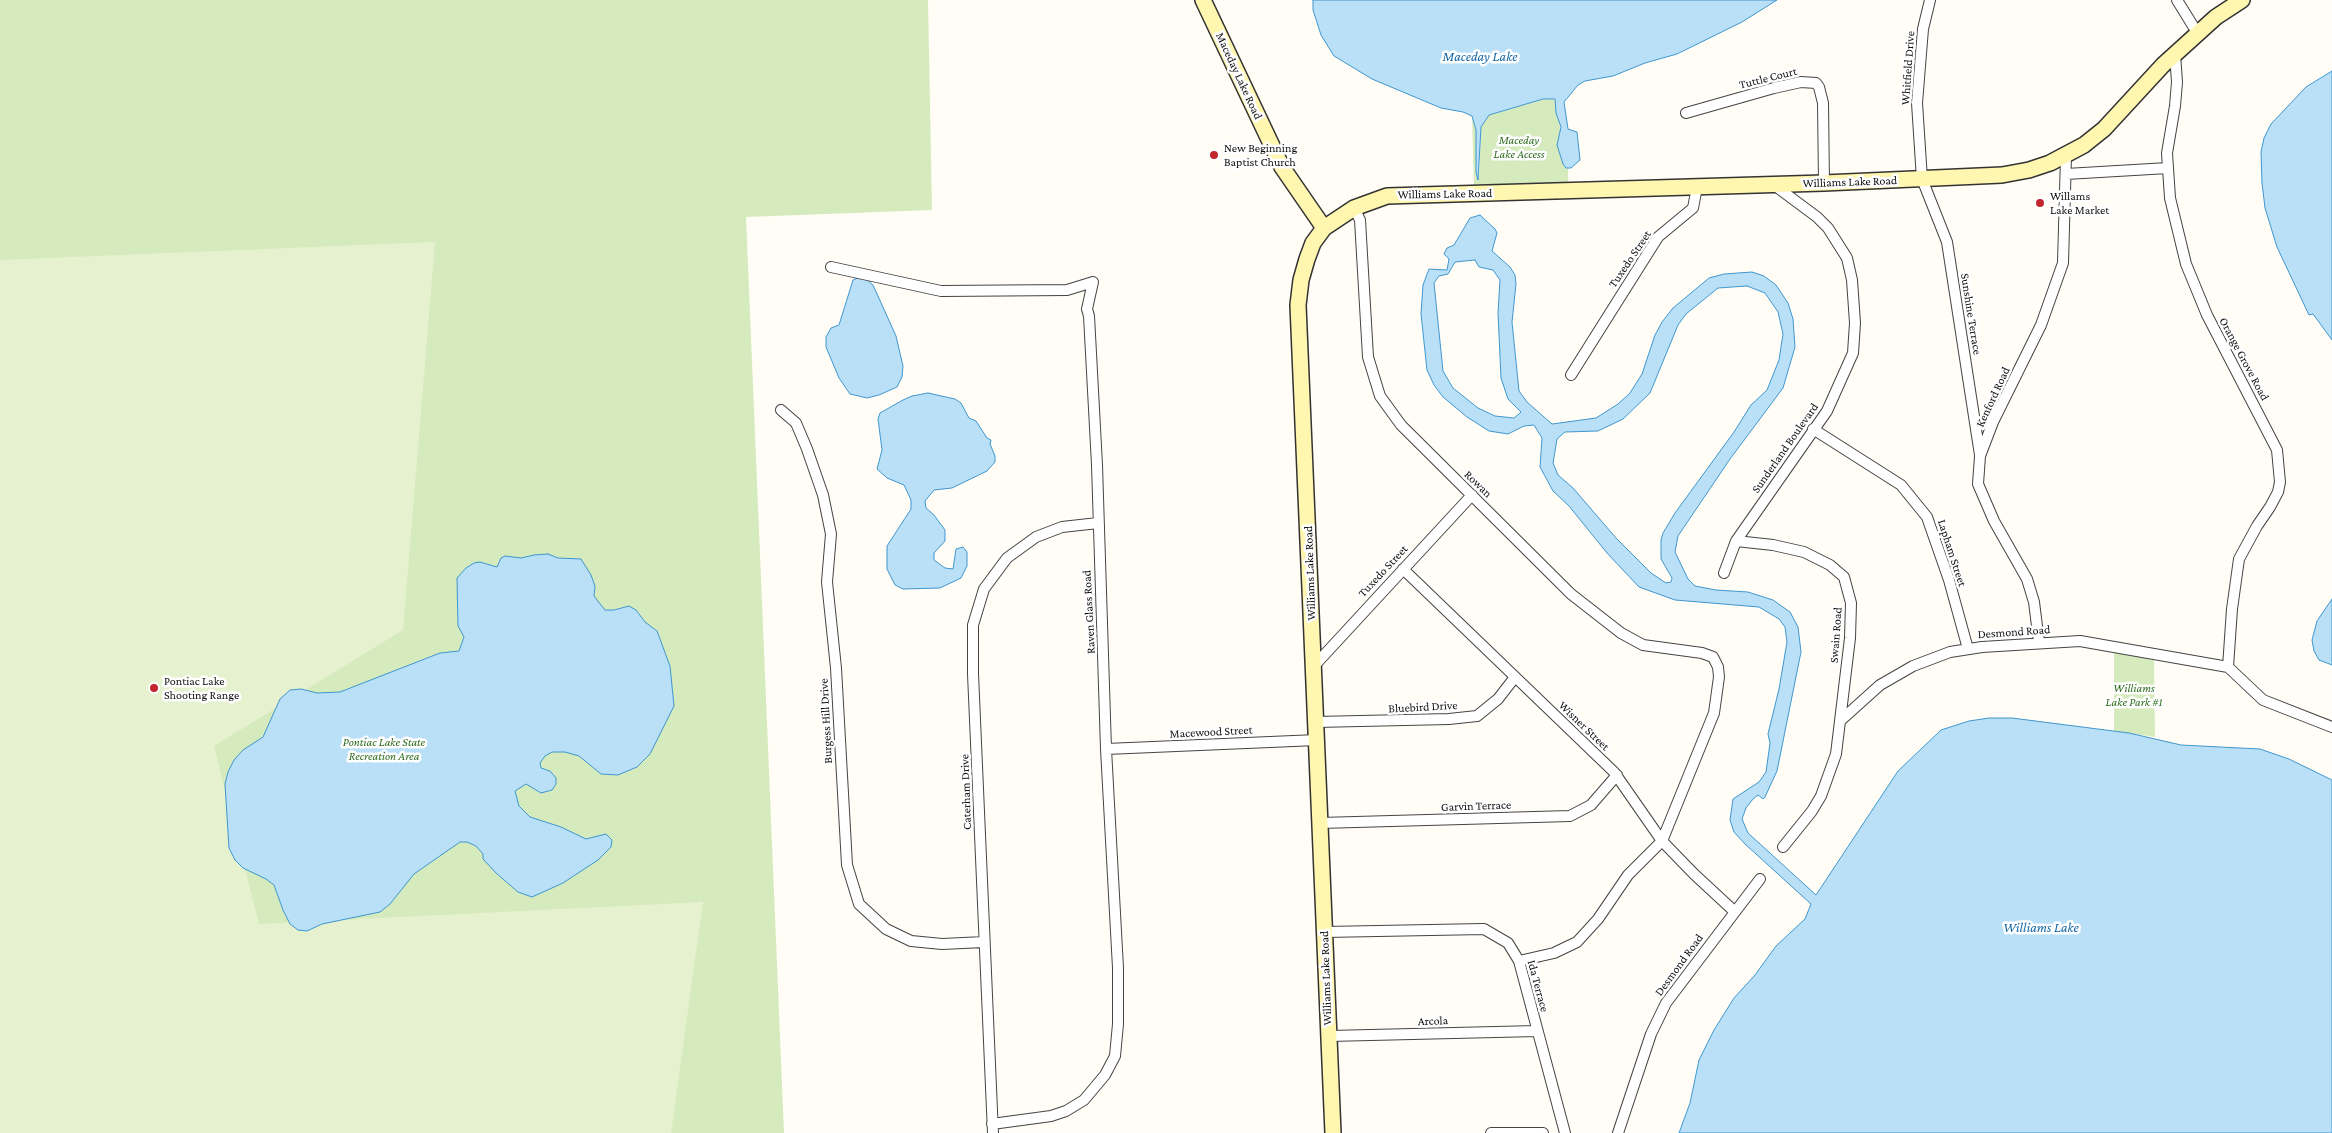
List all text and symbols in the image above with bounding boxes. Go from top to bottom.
street label: Maceday Lake Road [1213,30,1265,122]
street label: Whitfield Drive [1898,31,1918,105]
water label: Maceday Lake [1443,49,1517,65]
street label: Tuttle Court [1738,64,1798,92]
park label: Maceday Lake Access [1494,133,1544,161]
place label: New Beginning Baptist Church [1224,141,1297,169]
marker: New Beginning Baptist Church [1208,149,1220,161]
street label: Williams Lake Road [1802,173,1898,191]
street label: Williams Lake Road [1398,186,1492,202]
place label: Willams Lake Market [2050,189,2109,217]
marker: Willams Lake Market [2034,197,2046,209]
street label: Tuxedo Street [1606,228,1654,290]
street label: Sunshine Terrace [1957,272,1985,356]
street label: Orange Grove Road [2216,315,2272,403]
street label: Kenford Road [1973,365,2013,429]
street label: Sunderland Boulevard [1749,400,1821,496]
street label: Rowan [1461,467,1495,501]
street label: Lapham Street [1934,518,1970,588]
street label: Williams Lake Road [1301,525,1319,621]
street label: Tuxedo Street [1355,542,1411,600]
street label: Raven Glass Road [1080,570,1098,654]
street label: Swain Road [1827,607,1845,663]
street label: Desmond Road [1977,622,2051,642]
place label: Pontiac Lake Shooting Range [164,674,239,702]
street label: Burgess Hill Drive [817,678,835,764]
park label: Williams Lake Park #1 [2106,681,2162,709]
marker: Pontiac Lake Shooting Range [148,682,160,694]
street label: Bluebird Drive [1388,698,1458,716]
street label: Wisner Street [1556,698,1612,754]
street label: Macewood Street [1169,723,1253,741]
park label: Pontiac Lake State Recreation Area [343,735,425,763]
street label: Caterham Drive [957,754,975,830]
street label: Garvin Terrace [1441,798,1511,814]
water label: Williams Lake [2003,920,2079,936]
street label: Williams Lake Road [1317,930,1335,1026]
street label: Desmond Road [1652,931,1706,999]
street label: Ida Terrace [1524,958,1552,1014]
street label: Arcola [1418,1013,1448,1029]

